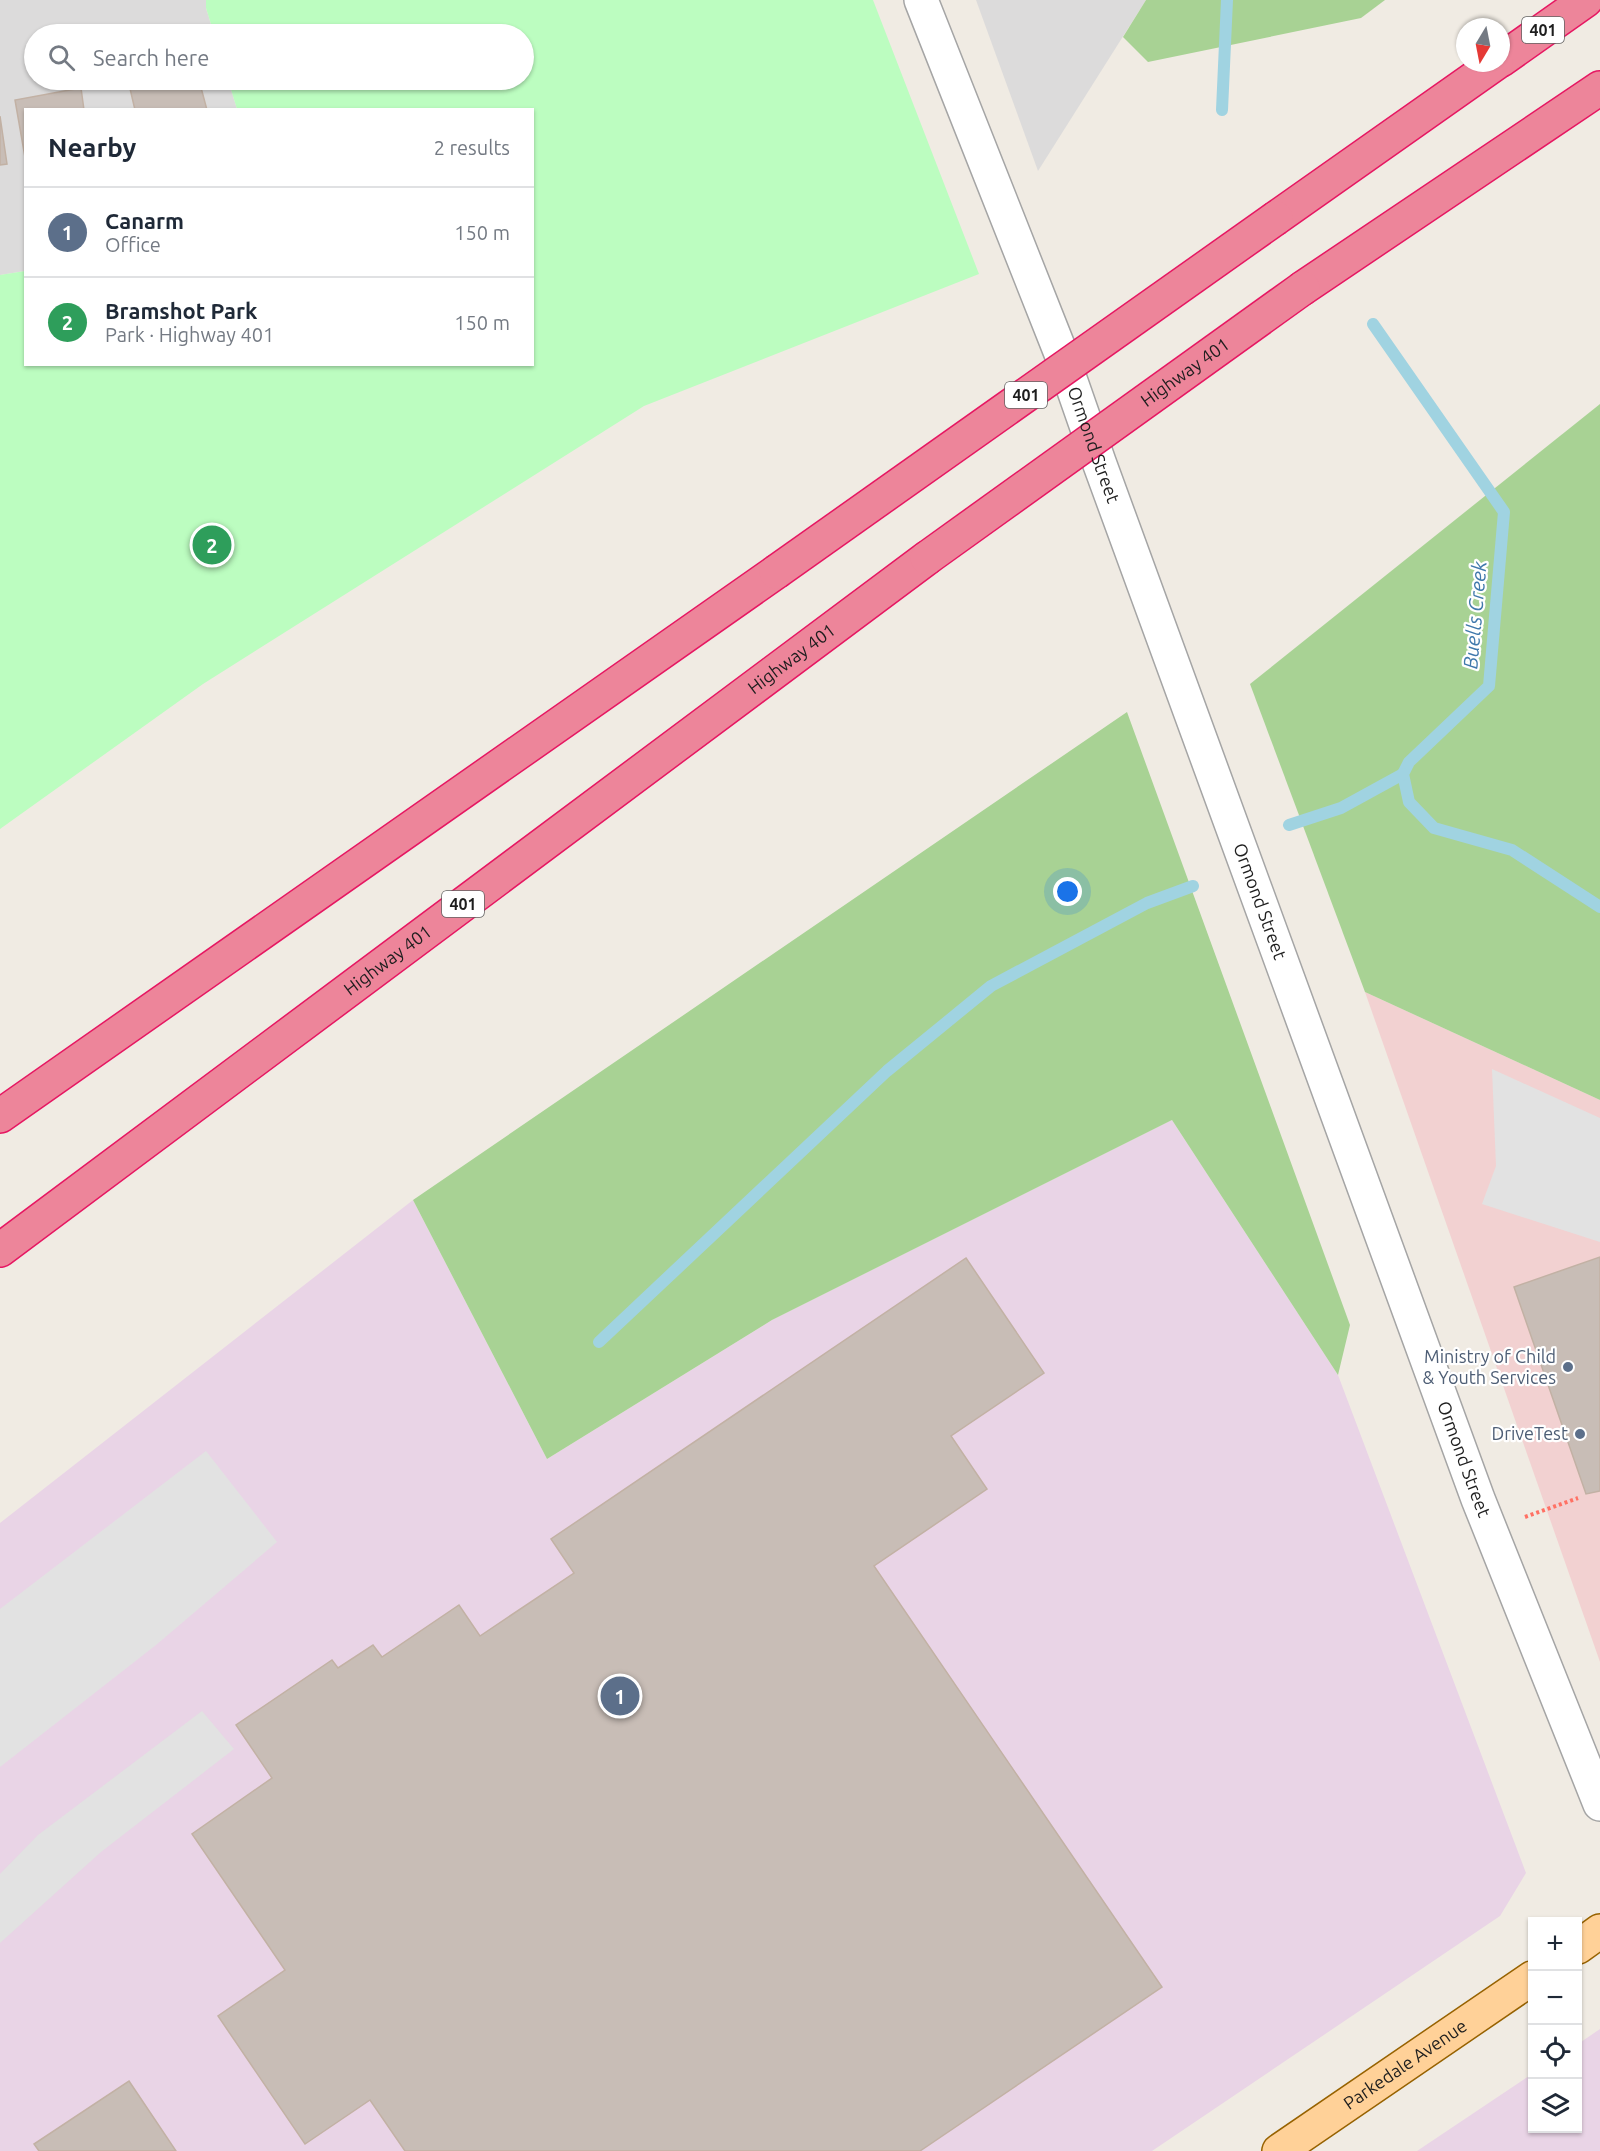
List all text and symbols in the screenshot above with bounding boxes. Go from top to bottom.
road number: 401 [1522,17,1564,43]
north arrow [1456,18,1510,72]
search box [24,24,534,90]
icon: search [45,41,78,74]
text: Search here [93,45,209,70]
text: Nearby [48,133,136,162]
text: 2 results [434,136,510,159]
text: Canarm [105,208,184,233]
text: 1 [62,221,73,244]
text: 150 m [454,221,510,244]
text: Office [105,233,161,256]
text: Bramshot Park [105,298,257,323]
text: 2 [62,311,73,334]
text: 150 m [454,311,510,334]
text: Park · Highway 401 [105,323,274,346]
street label: Highway 401 [1137,333,1233,410]
road number: 401 [1005,382,1047,408]
street label: Ormond Street [1064,384,1124,505]
pin: 2 [192,522,232,568]
water label: Buells Creek [1458,559,1491,670]
street label: Highway 401 [743,619,839,697]
street label: Ormond Street [1230,840,1291,962]
your location [1053,877,1082,906]
road number: 401 [442,891,484,917]
street label: Highway 401 [340,921,435,999]
place label: Ministry of Child & Youth Services [1422,1346,1556,1387]
marker: Ministry of Child & Youth Services [1561,1360,1575,1374]
street label: Ormond Street [1434,1398,1495,1520]
place label: DriveTest [1491,1423,1568,1443]
marker: DriveTest [1573,1427,1587,1441]
pin: 1 [600,1674,640,1718]
map controls [1528,1917,1582,2133]
button: + [1528,1917,1582,1971]
button: − [1528,1971,1582,2025]
street label: Parkedale Avenue [1339,2015,1470,2113]
button: locate [1528,2025,1582,2079]
button: layers [1528,2079,1582,2133]

